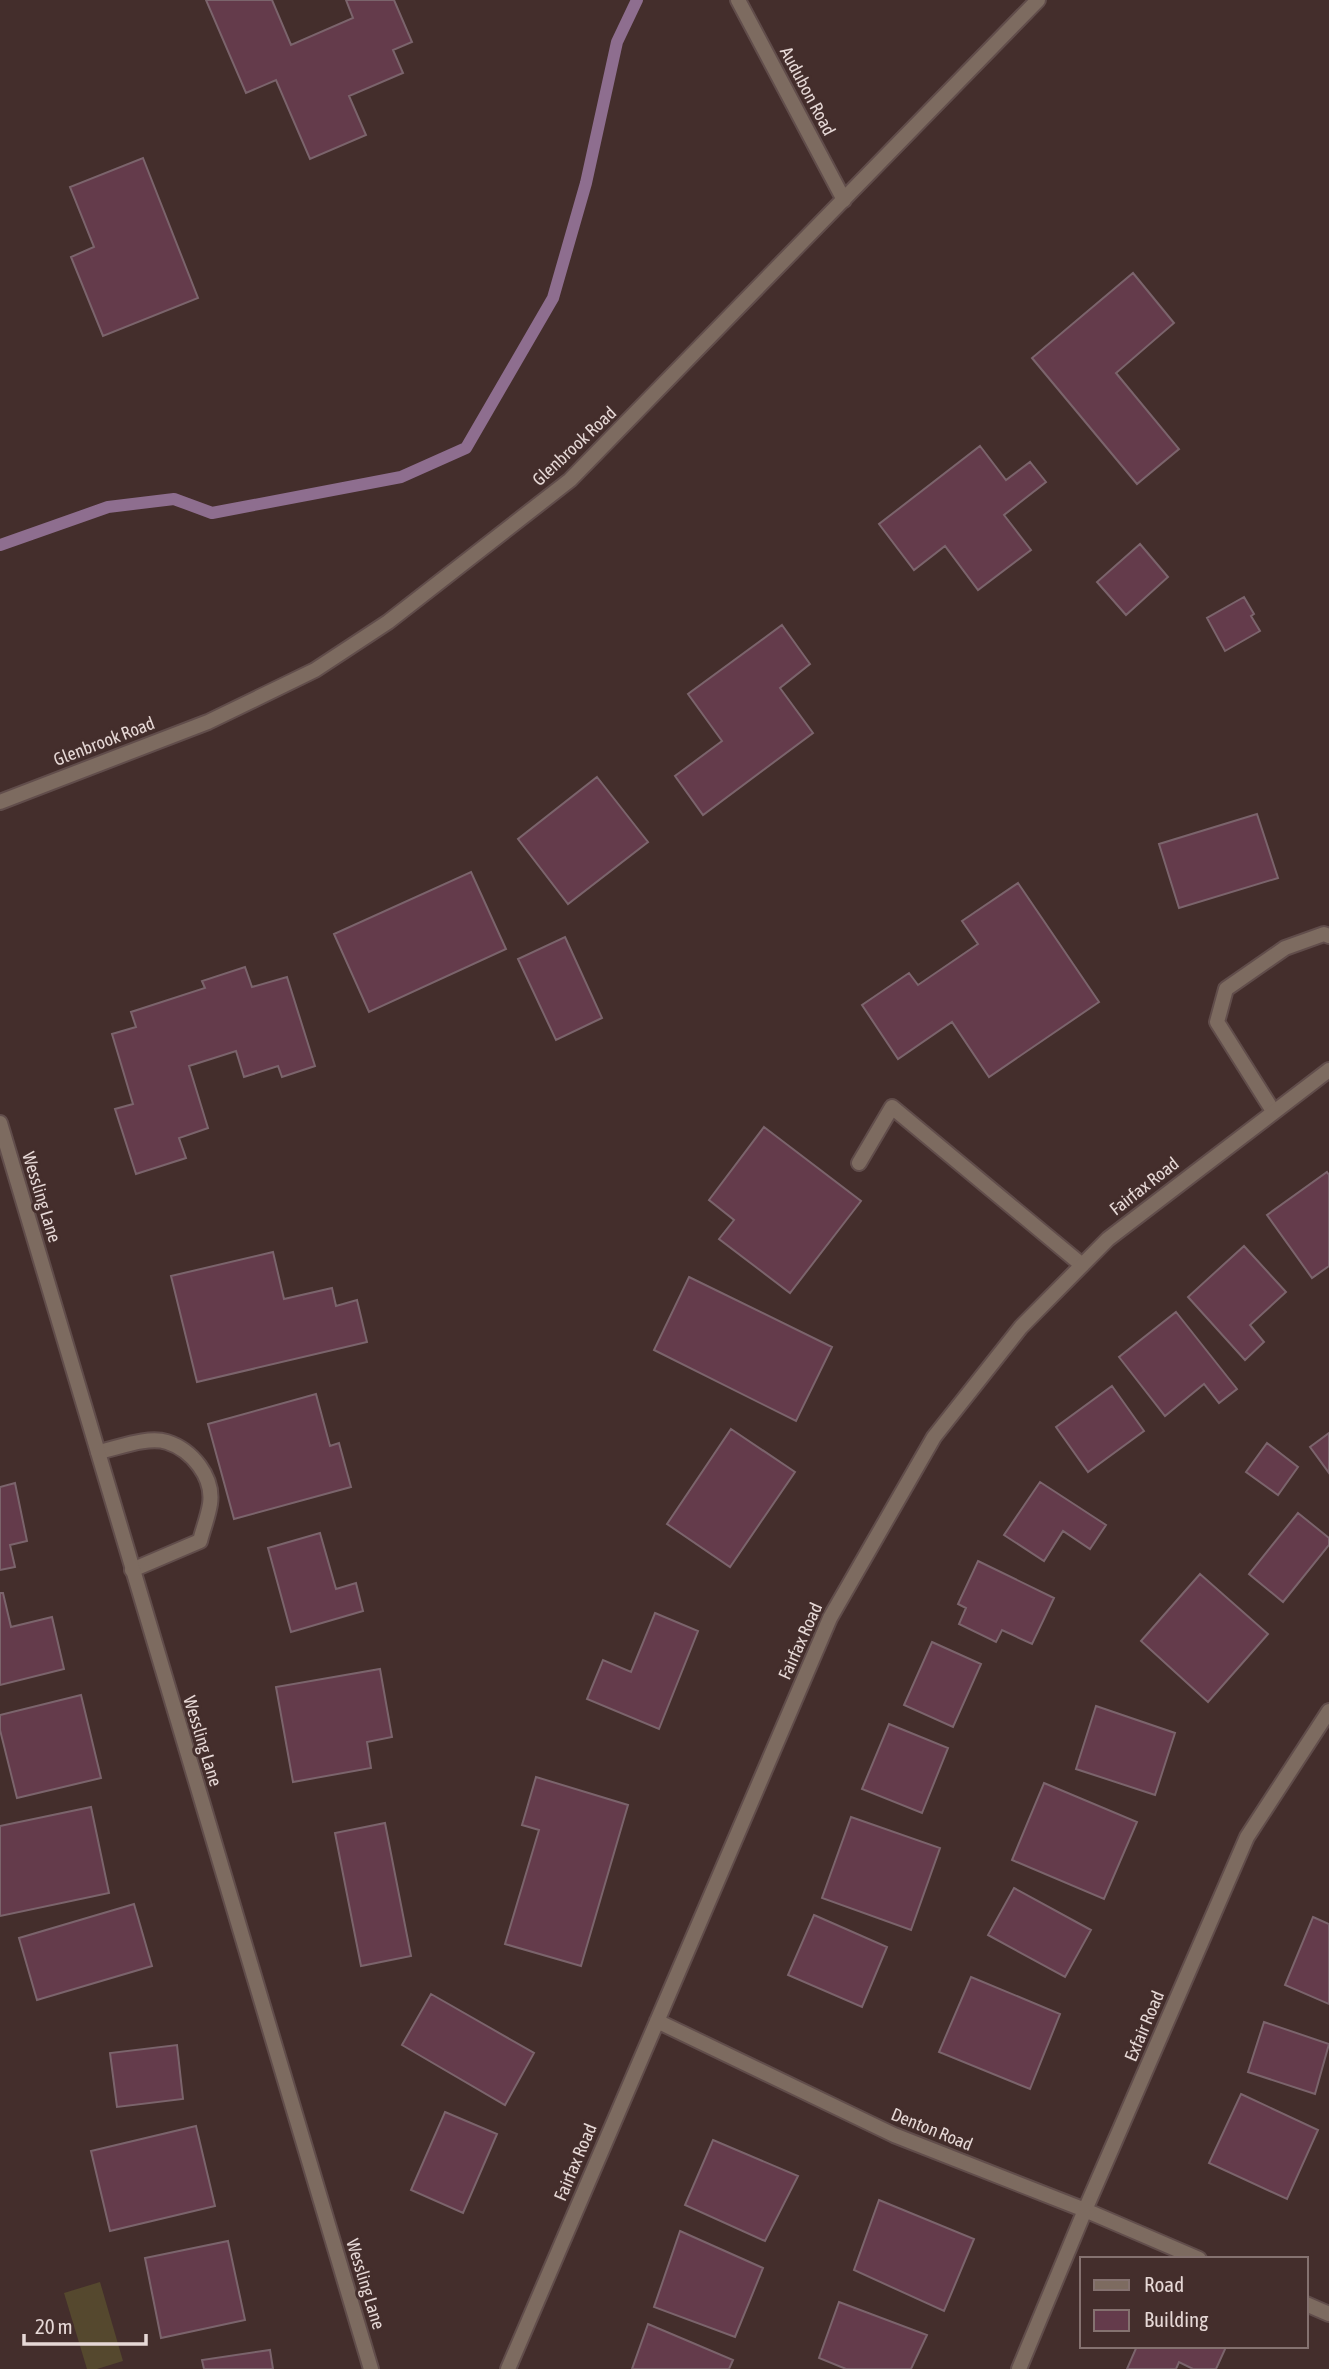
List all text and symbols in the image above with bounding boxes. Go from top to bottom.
street label: Audubon Road [776,43,840,139]
street label: Glenbrook Road [528,402,620,490]
street label: Glenbrook Road [51,712,157,770]
street label: Wessling Lane [18,1149,66,1245]
street label: Fairfax Road [1105,1152,1183,1220]
street label: Fairfax Road [774,1599,826,1683]
street label: Wessling Lane [179,1693,227,1789]
street label: Exfair Road [1120,1988,1168,2064]
street label: Denton Road [888,2103,976,2155]
street label: Fairfax Road [549,2120,601,2204]
street label: Wessling Lane [342,2236,390,2332]
legend [1080,2257,1308,2348]
text: Road [1144,2272,1184,2296]
scale bar [24,2302,147,2346]
text: Building [1144,2307,1208,2331]
text: 20 m [35,2314,73,2338]

